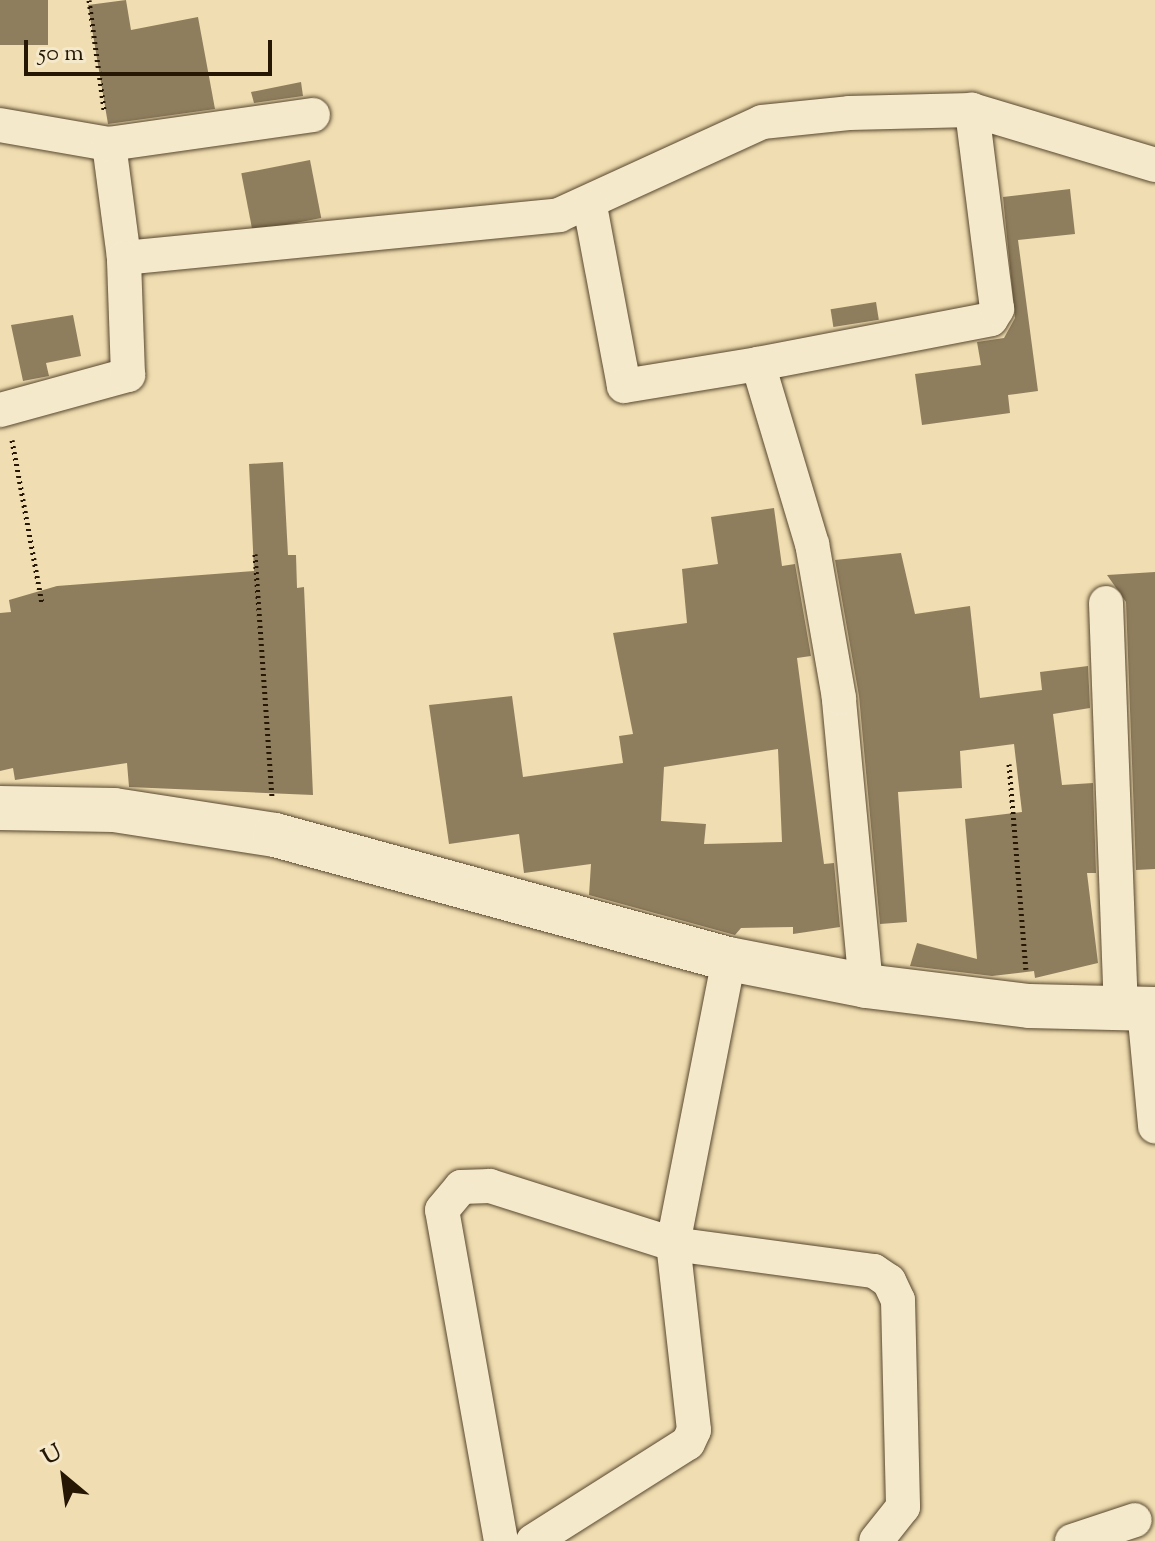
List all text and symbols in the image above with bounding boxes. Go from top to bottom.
scale bar [28,24,276,74]
text: 50 m [38,37,84,71]
north arrow [24,1437,104,1517]
text: U [37,1438,68,1474]

